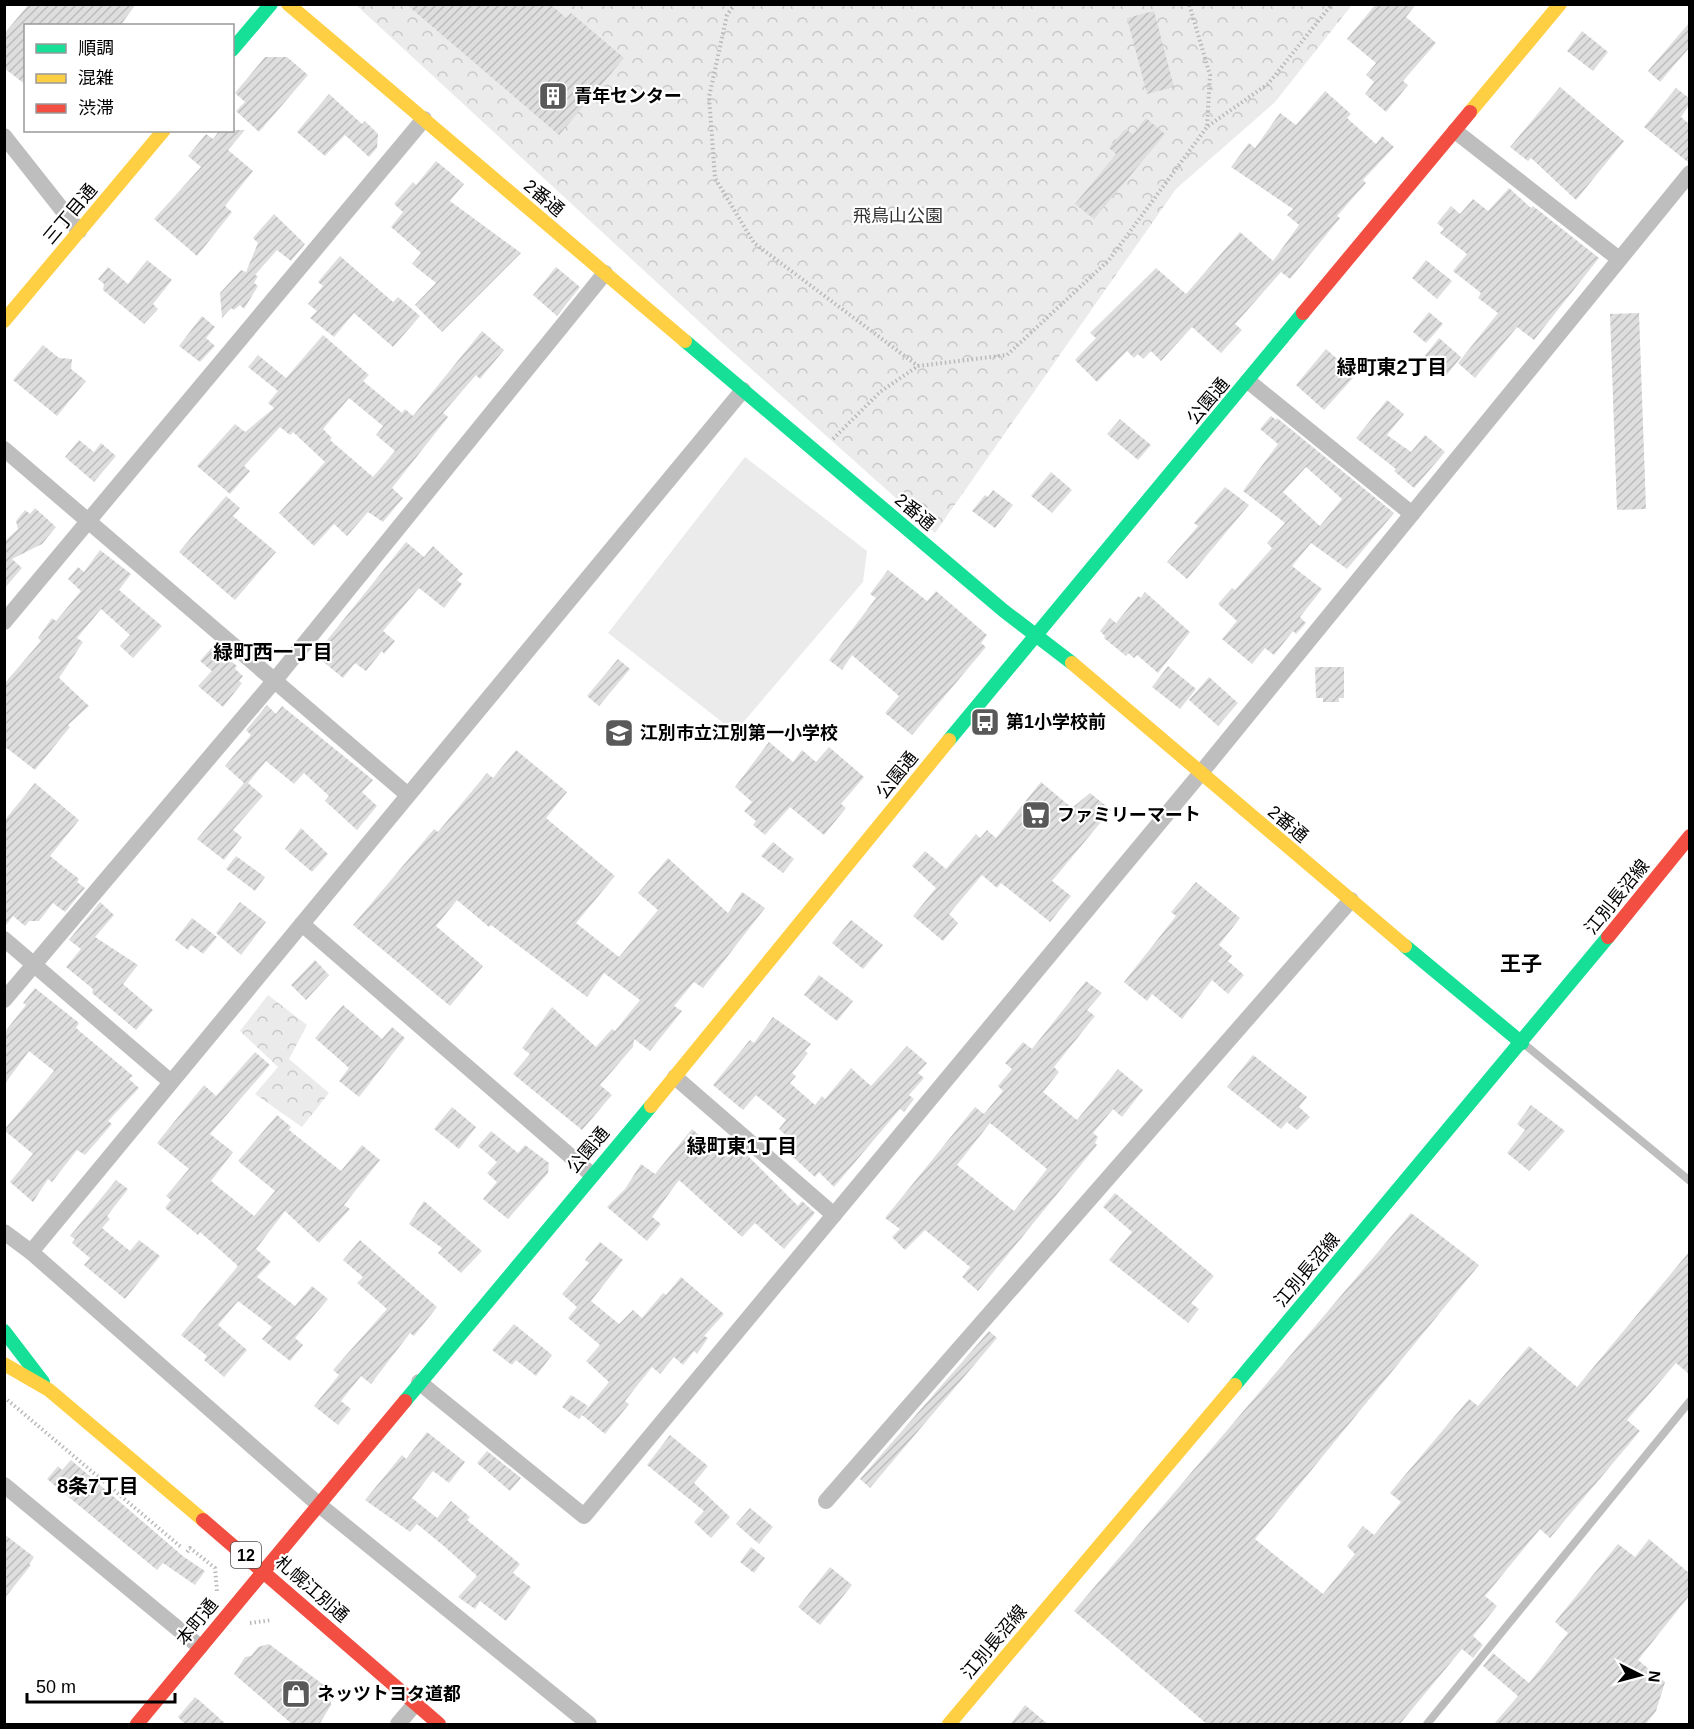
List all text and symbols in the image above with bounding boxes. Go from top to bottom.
legend [24,24,234,132]
text: 順調 [78,38,114,58]
text: 混雑 [78,68,114,88]
building icon: 青年センター [537,80,569,112]
place label: 青年センター [574,86,682,106]
text: 渋滞 [78,98,114,118]
street label: 2番通 [520,176,568,220]
street label: 三丁目通 [39,180,101,248]
park label: 飛鳥山公園 [853,206,943,226]
district label: 緑町東2丁目 [1336,356,1448,378]
street label: 公園通 [1183,374,1233,428]
street label: 2番通 [891,490,939,534]
district label: 緑町西一丁目 [213,641,333,663]
bus stop icon: 第1小学校前 [969,706,1001,738]
place label: 第1小学校前 [1006,712,1106,732]
school or university icon: 江別市立江別第一小学校 [603,717,635,749]
place label: 江別市立江別第一小学校 [640,723,838,743]
street label: 公園通 [872,748,922,802]
supermarket icon: ファミリーマート [1020,799,1052,831]
street label: 2番通 [1264,802,1312,846]
place label: ファミリーマート [1057,805,1201,825]
street label: 江別長沼線 [1581,856,1653,938]
district label: 王子 [1500,952,1542,975]
street label: 公園通 [563,1123,613,1177]
district label: 緑町東1丁目 [686,1135,798,1157]
street label: 江別長沼線 [1270,1229,1344,1311]
district label: 8条7丁目 [57,1475,139,1497]
road number: 12 [231,1542,261,1568]
street label: 札幌江別通 [271,1552,353,1626]
street label: 本町通 [172,1595,222,1649]
street label: 江別長沼線 [957,1601,1031,1683]
north arrow [1610,1645,1670,1705]
scale bar [27,1666,176,1704]
text: N [1645,1670,1663,1683]
text: 50 m [36,1677,76,1697]
shop icon: ネッツトヨタ道都 [280,1678,312,1710]
place label: ネッツトヨタ道都 [317,1684,461,1704]

